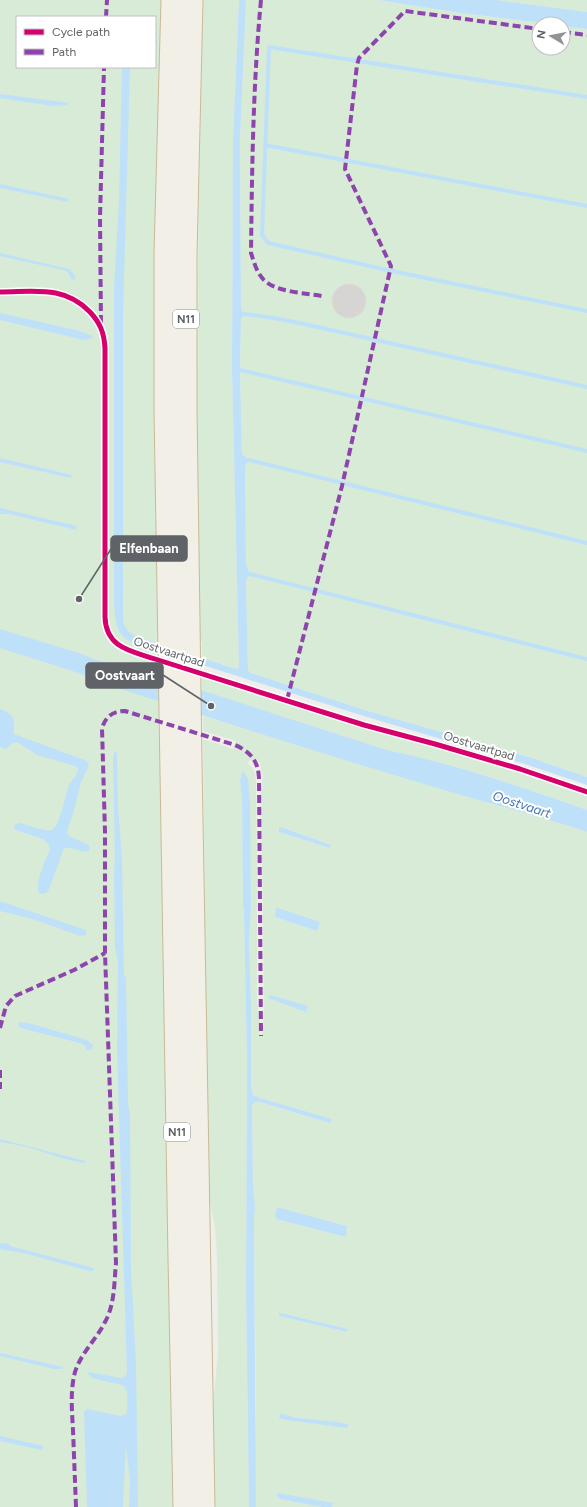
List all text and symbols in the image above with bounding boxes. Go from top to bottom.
legend [16,16,156,68]
north arrow [531,16,571,56]
text: Cycle path [52,25,110,39]
text: N [535,29,549,40]
text: Path [52,45,76,59]
road number: N11 [173,310,199,328]
callout: Elfenbaan [111,536,187,561]
text: Elfenbaan [119,541,179,556]
street label: Oostvaartpad [132,634,206,670]
callout: Oostvaart [86,663,163,688]
text: Oostvaart [95,668,155,683]
street label: Oostvaartpad [442,729,516,763]
water label: Oostvaart [491,788,554,821]
road number: N11 [164,1123,190,1141]

